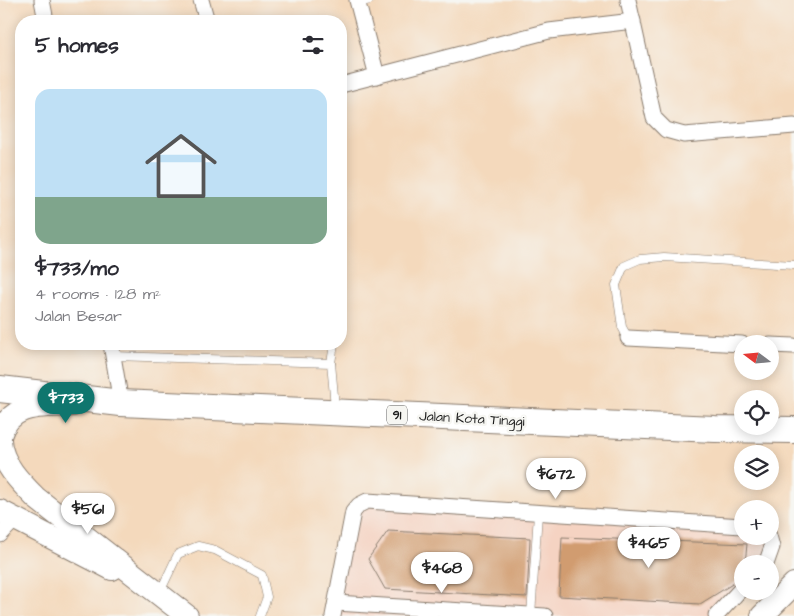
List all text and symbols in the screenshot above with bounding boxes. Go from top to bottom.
text: 5 homes [35,31,119,60]
icon: filters [299,31,327,59]
icon: home [136,121,226,211]
text: $733/mo [35,254,119,283]
text: 4 rooms · 128 m² [35,283,161,305]
text: Jalan Besar [35,305,122,327]
north arrow [734,335,779,380]
map controls [734,335,779,600]
pin: $733 [36,382,96,424]
text: $733 [48,387,84,409]
button: locate [734,390,779,435]
road number: 91 [387,406,407,424]
street label: Jalan Kota Tinggi [419,406,525,432]
button: layers [734,445,779,490]
pin: $672 [526,458,586,500]
text: $672 [537,463,575,485]
pin: $561 [58,492,118,535]
text: $561 [72,498,104,520]
button: + [734,500,779,545]
pin: $465 [619,526,679,569]
text: $465 [628,532,670,554]
pin: $468 [412,552,472,594]
button: − [734,555,779,600]
text: $468 [422,557,462,579]

